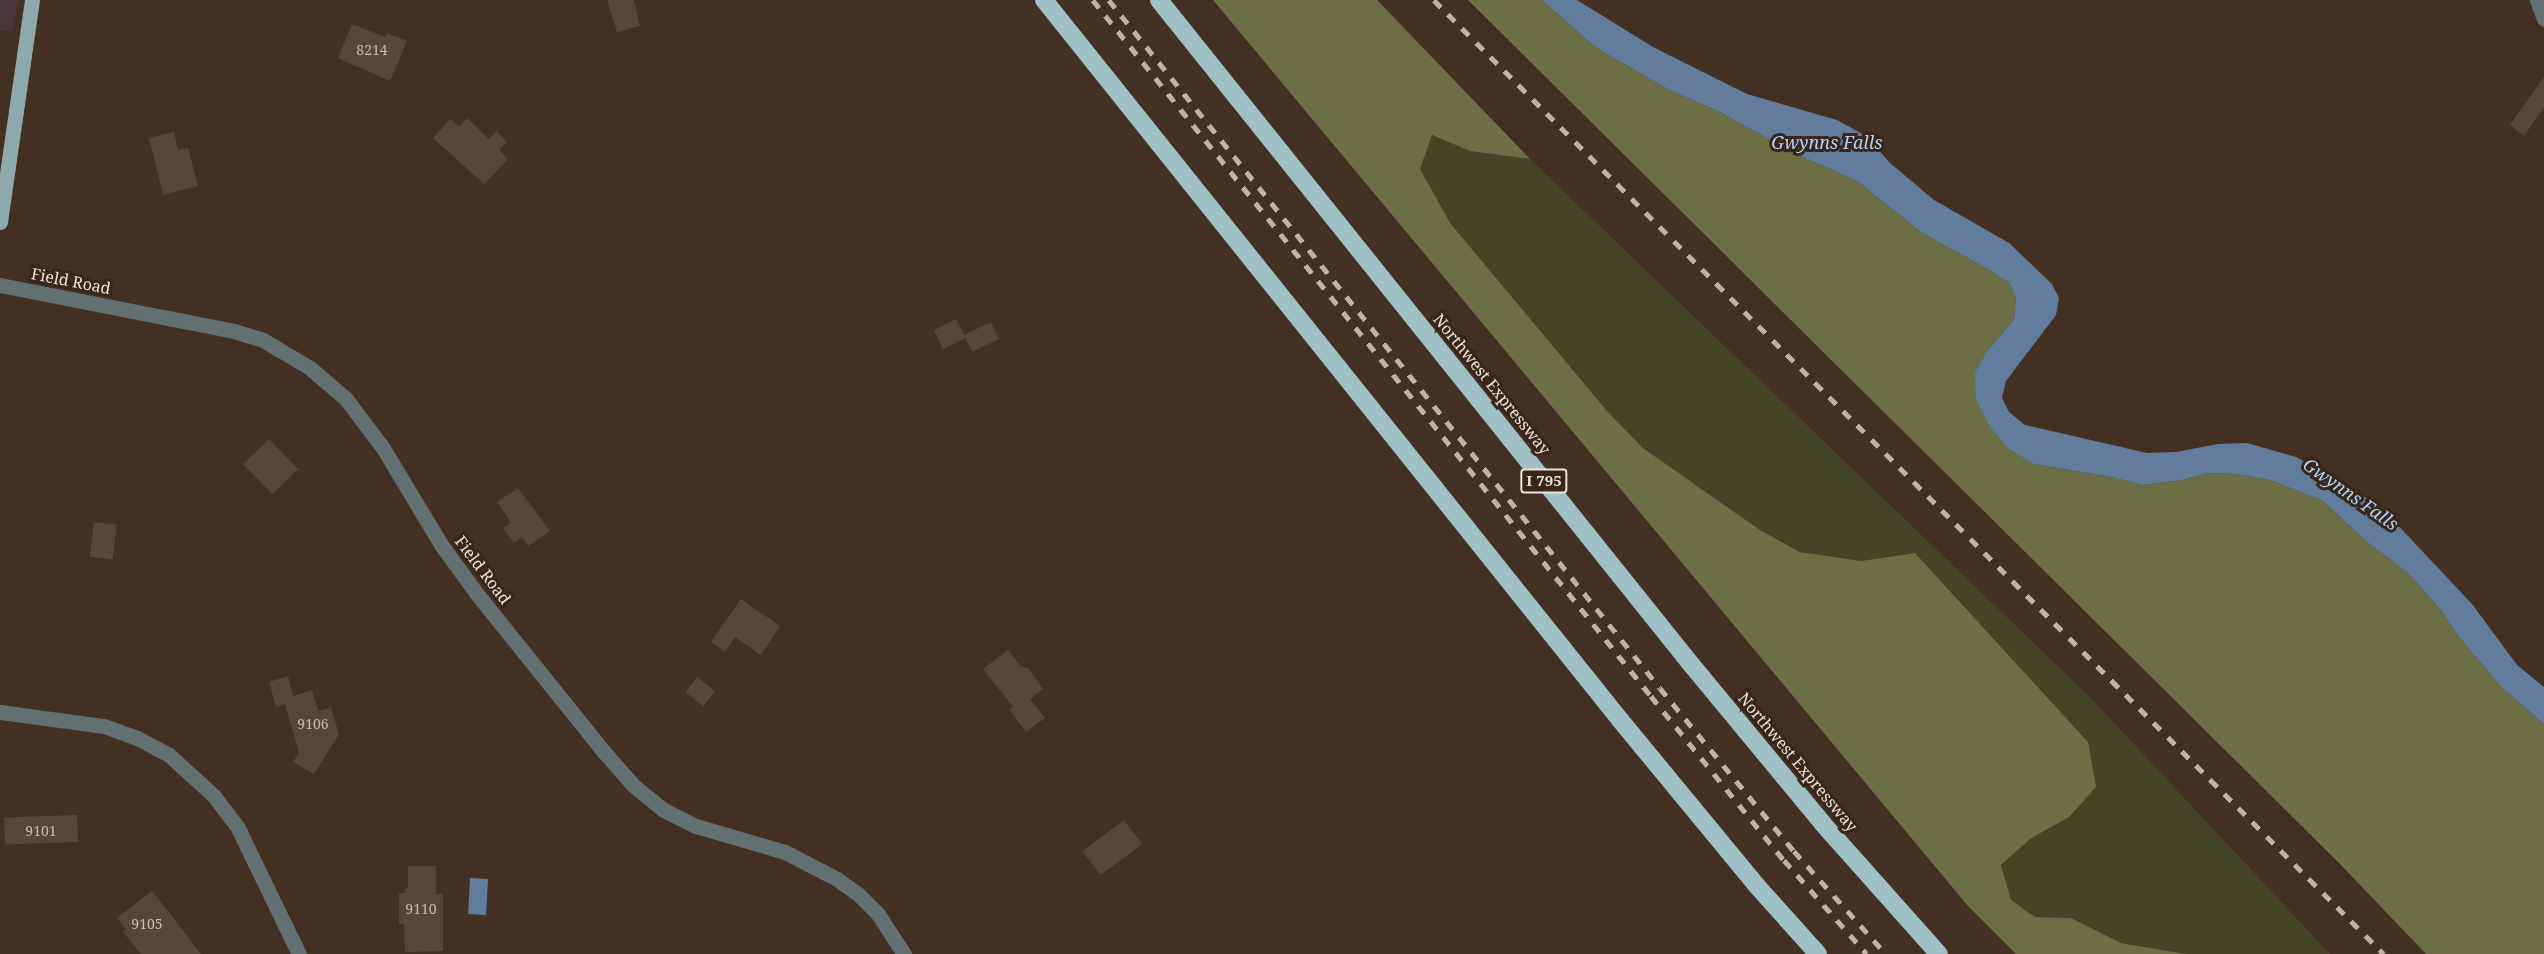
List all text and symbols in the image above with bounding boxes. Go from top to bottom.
house number: 8214 [356,42,388,58]
water label: Gwynns Falls [1771,131,1883,153]
street label: Field Road [30,264,112,298]
street label: Northwest Expressway [1429,310,1555,458]
water label: Gwynns Falls [2299,453,2403,535]
road number: I 795 [1520,469,1568,493]
street label: Field Road [451,532,515,608]
street label: Northwest Expressway [1734,689,1862,835]
house number: 9106 [297,716,329,732]
house number: 9101 [25,823,57,839]
house number: 9110 [405,901,437,917]
house number: 9105 [131,916,163,932]

